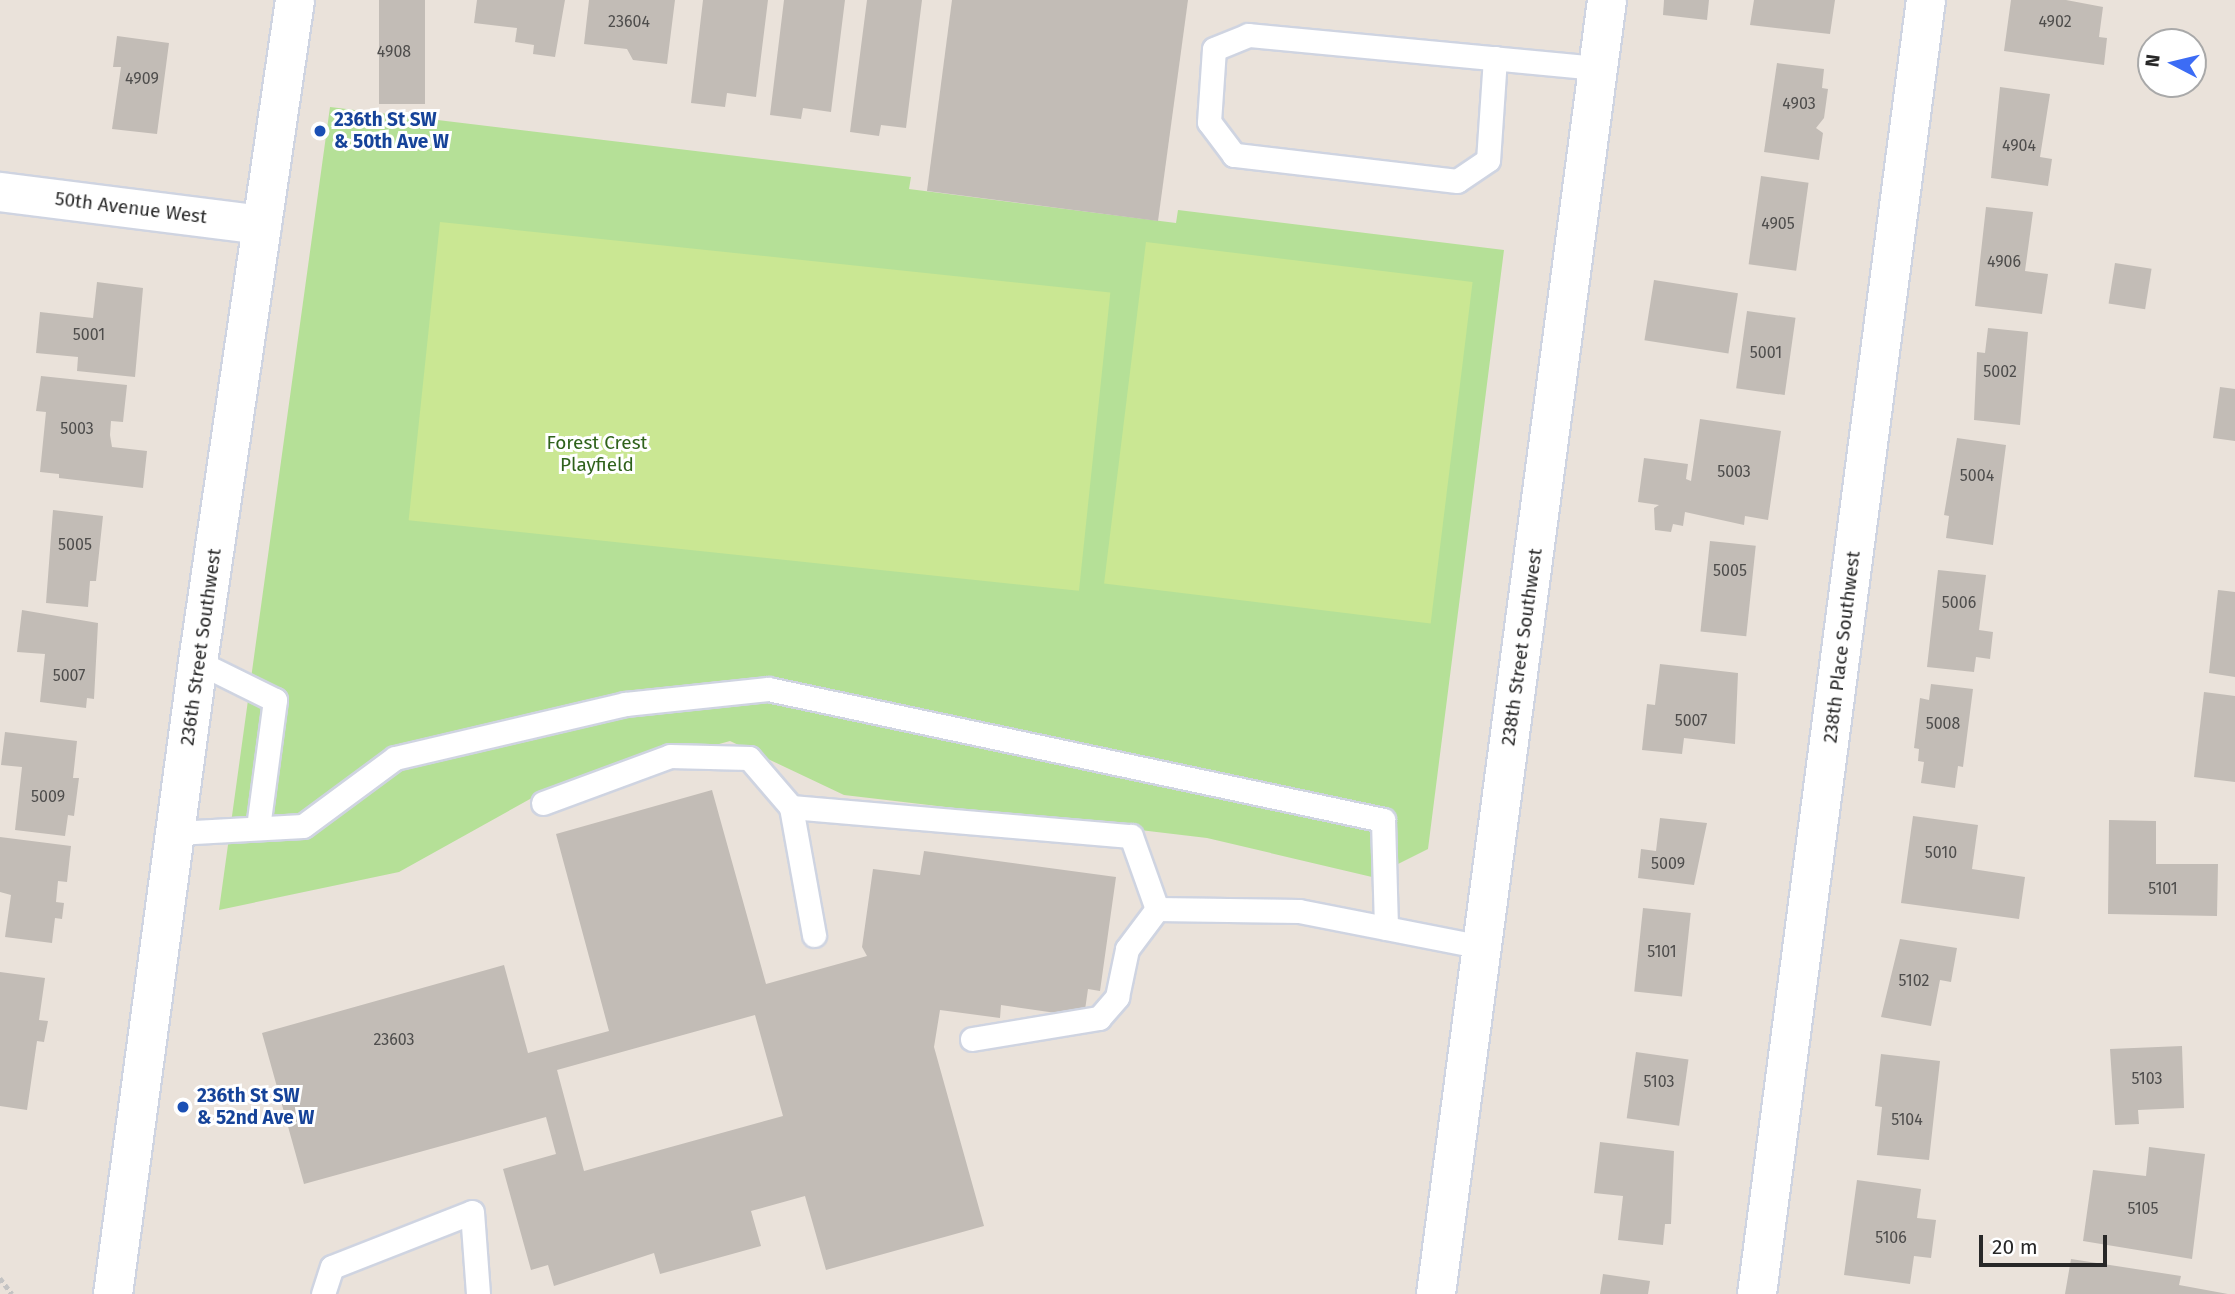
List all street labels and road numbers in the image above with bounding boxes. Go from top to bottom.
street label: 50th Avenue West [54,187,208,229]
street label: 236th Street Southwest [176,547,226,747]
street label: 238th Street Southwest [1497,547,1547,747]
street label: 238th Place Southwest [1819,550,1865,744]

